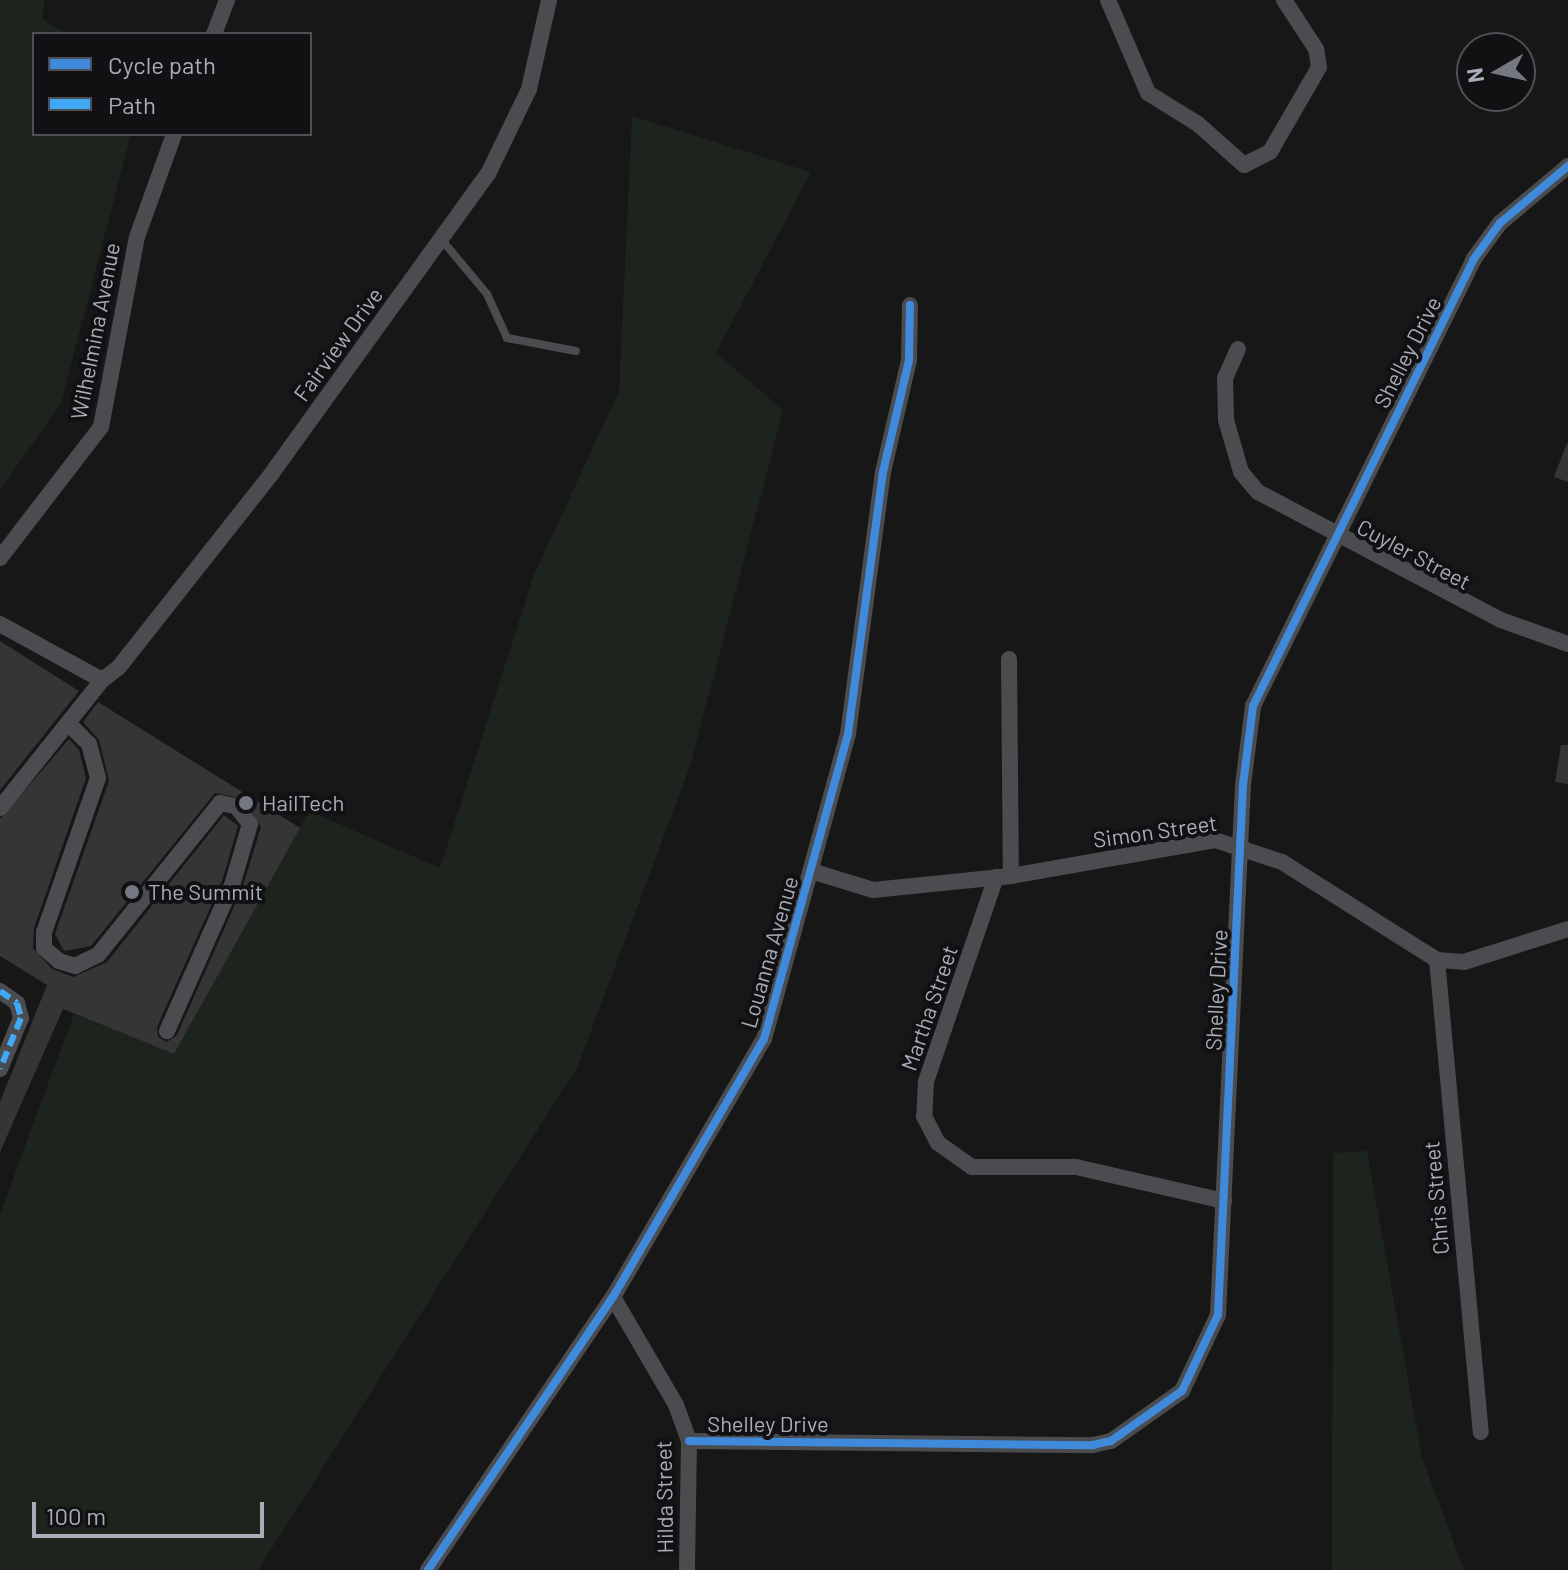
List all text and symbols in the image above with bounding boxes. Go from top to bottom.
legend [32,32,312,136]
north arrow [1456,32,1536,112]
text: Cycle path [108,50,216,79]
text: N [1460,66,1488,85]
text: Path [108,90,156,119]
street label: Wilhelmina Avenue [65,240,125,422]
street label: Fairview Drive [288,282,388,406]
street label: Shelley Drive [1368,292,1446,412]
street label: Cuyler Street [1353,513,1475,595]
place label: HailTech [262,790,344,816]
marker: HailTech [237,794,255,812]
street label: Simon Street [1091,809,1219,853]
street label: Louanna Avenue [735,873,803,1031]
place label: The Summit [148,879,263,905]
marker: The Summit [123,883,141,901]
street label: Shelley Drive [1200,929,1232,1051]
street label: Martha Street [895,942,963,1074]
street label: Chris Street [1418,1140,1454,1256]
street label: Shelley Drive [707,1411,829,1437]
street label: Hilda Street [650,1440,678,1554]
scale bar [36,1486,268,1536]
text: 100 m [46,1501,106,1530]

